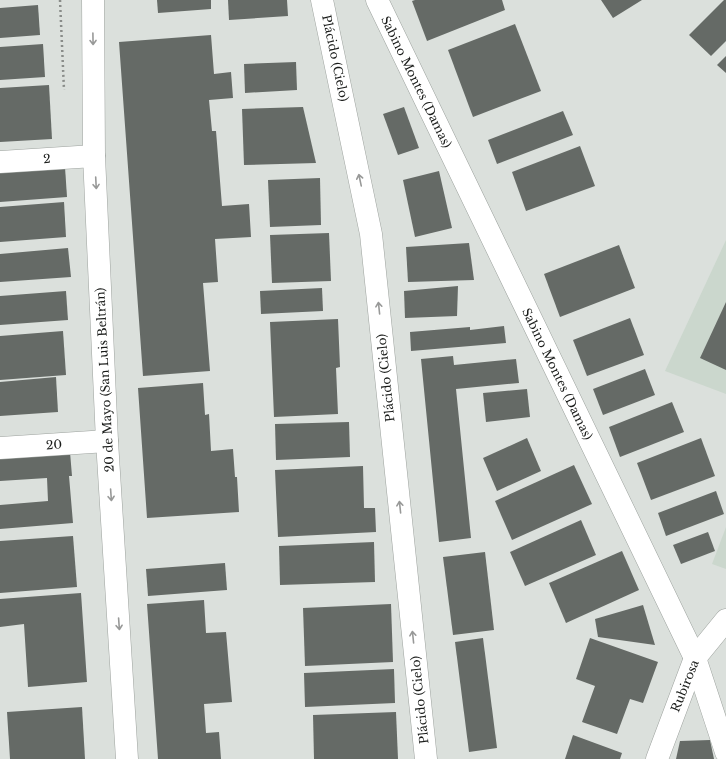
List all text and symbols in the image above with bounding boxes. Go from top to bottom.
street label: Plácido (Cielo) [319,13,352,103]
street label: Sabino Montes (Damas) [378,13,455,150]
one-way arrow [89,32,97,45]
street label: 2 [43,151,51,166]
one-way arrow [356,174,364,187]
one-way arrow [92,176,99,189]
street label: 20 de Mayo (San Luis Beltrán) [92,287,117,473]
one-way arrow [375,302,383,315]
street label: Sabino Montes (Damas) [519,305,596,442]
street label: Plácido (Cielo) [373,333,398,423]
street label: 20 [45,436,62,453]
one-way arrow [107,488,114,501]
one-way arrow [396,501,404,514]
one-way arrow [115,617,122,630]
one-way arrow [410,631,417,644]
street label: Plácido (Cielo) [407,655,432,745]
street label: Rubirosa [667,657,702,714]

